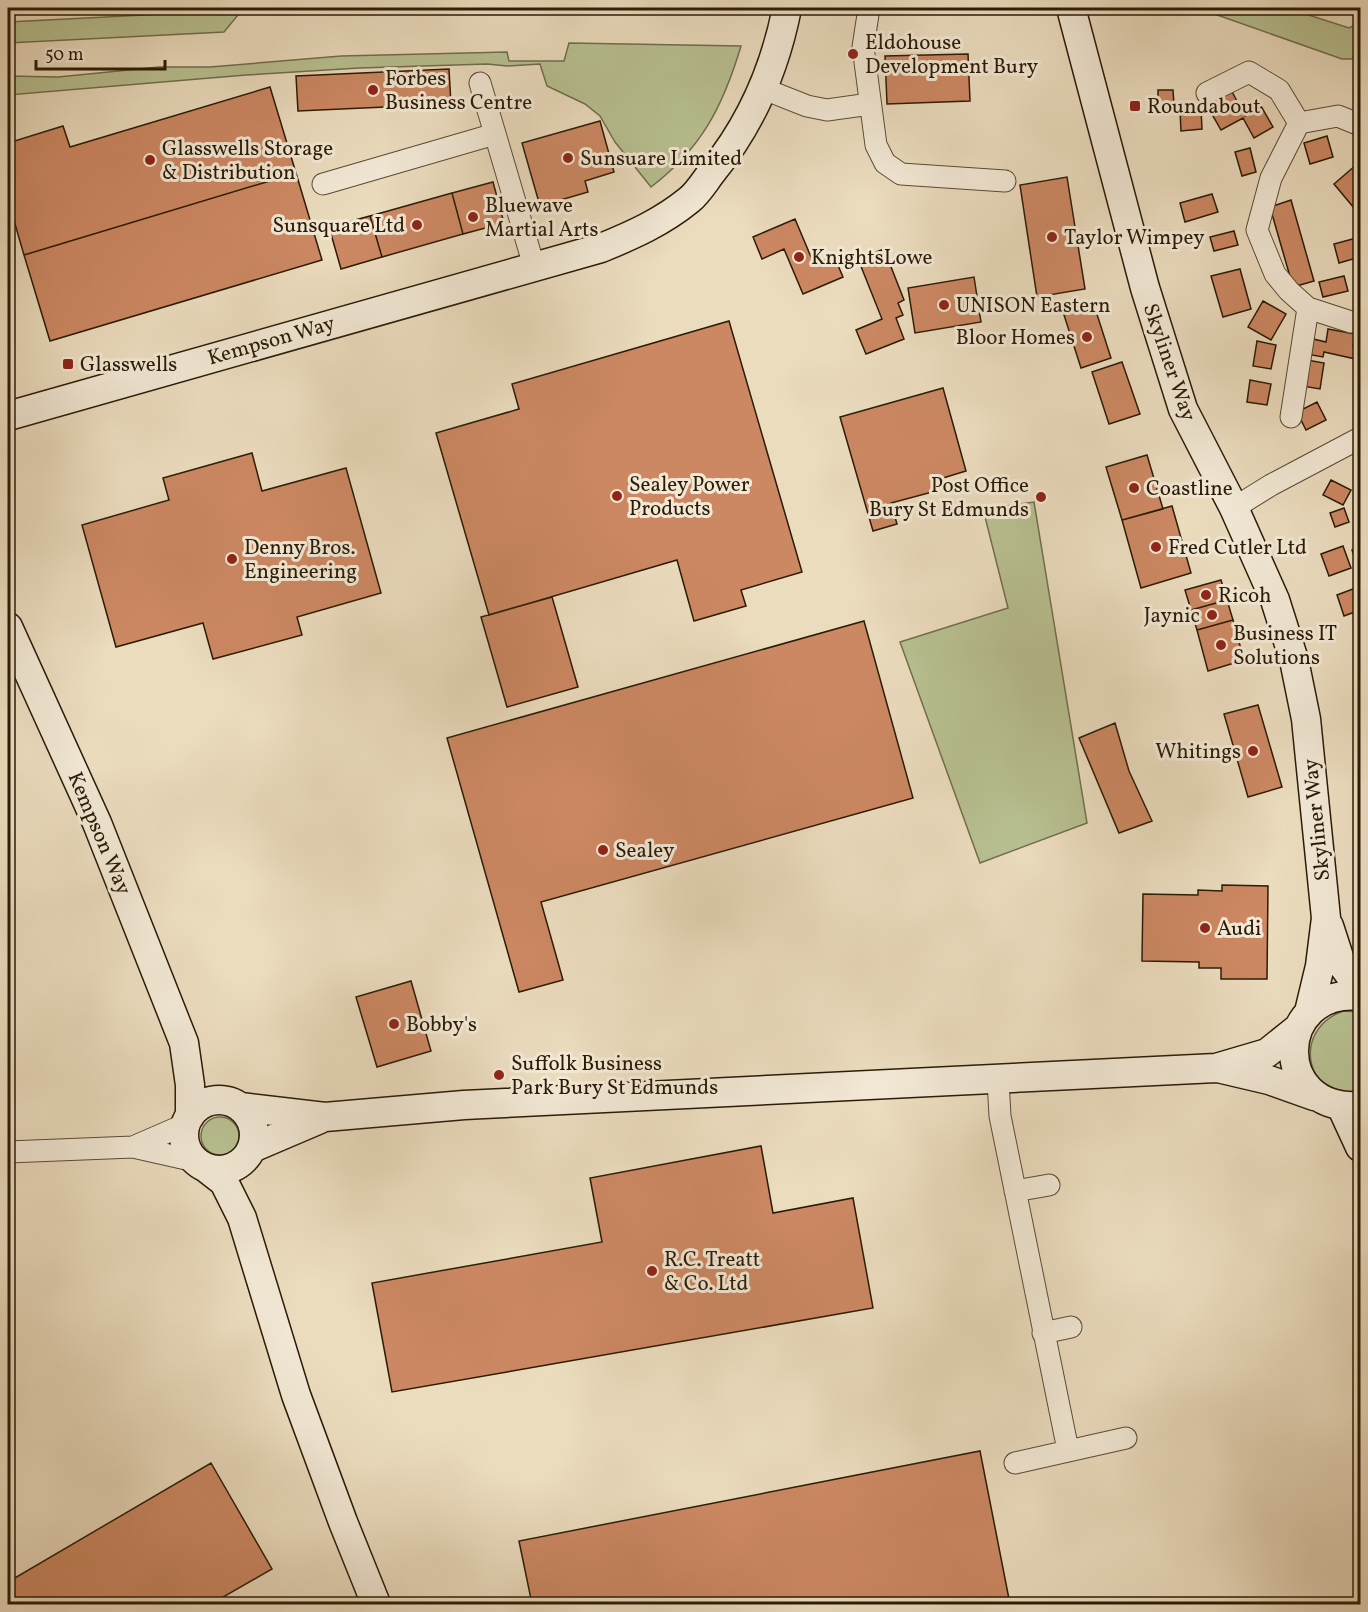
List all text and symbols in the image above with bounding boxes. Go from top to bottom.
place label: Eldohouse Development Bury [865,29,1039,82]
scale bar [36,33,165,71]
text: 50 m [45,43,84,68]
marker: Eldohouse Development Bury [846,47,860,61]
place label: Forbes Business Centre [385,65,532,118]
marker: Forbes Business Centre [366,83,380,97]
place label: Roundabout [1147,93,1261,122]
marker: Roundabout [1128,99,1142,113]
place label: Glasswells Storage & Distribution [162,135,333,188]
place label: Sunsuare Limited [580,145,742,174]
marker: Sunsuare Limited [561,151,575,165]
marker: Glasswells Storage & Distribution [143,153,157,167]
place label: Bluewave Martial Arts [485,192,598,245]
marker: Bluewave Martial Arts [466,210,480,224]
place label: Sunsquare Ltd [273,212,405,241]
marker: Sunsquare Ltd [410,218,424,232]
place label: Taylor Wimpey [1064,224,1205,253]
marker: Taylor Wimpey [1045,230,1059,244]
place label: KnightsLowe [811,244,932,273]
marker: KnightsLowe [792,250,806,264]
place label: UNISON Eastern [956,292,1110,321]
marker: UNISON Eastern [937,298,951,312]
street label: Skyliner Way [1135,300,1202,426]
street label: Kempson Way [204,309,339,373]
place label: Bloor Homes [956,324,1075,353]
marker: Bloor Homes [1080,330,1094,344]
place label: Glasswells [80,351,177,380]
marker: Glasswells [61,357,75,371]
place label: Sealey Power Products [629,471,750,524]
place label: Post Office Bury St Edmunds [869,472,1029,525]
place label: Coastline [1146,475,1233,504]
marker: Coastline [1127,481,1141,495]
marker: Sealey Power Products [610,489,624,503]
marker: Post Office Bury St Edmunds [1034,490,1048,504]
place label: Denny Bros. Engineering [244,534,357,587]
place label: Fred Cutler Ltd [1168,534,1307,563]
marker: Fred Cutler Ltd [1149,540,1163,554]
marker: Denny Bros. Engineering [225,552,239,566]
place label: Ricoh [1218,582,1272,611]
marker: Ricoh [1199,588,1213,602]
place label: Jaynic [1144,602,1200,631]
marker: Jaynic [1205,608,1219,622]
place label: Business IT Solutions [1233,620,1337,673]
marker: Business IT Solutions [1214,638,1228,652]
place label: Whitings [1155,738,1241,767]
marker: Whitings [1246,744,1260,758]
street label: Skyliner Way [1297,757,1338,882]
street label: Kempson Way [60,768,138,900]
place label: Sealey [615,837,675,866]
marker: Sealey [596,843,610,857]
place label: Audi [1217,915,1261,944]
marker: Audi [1198,921,1212,935]
place label: Bobby's [406,1011,477,1040]
marker: Bobby's [387,1017,401,1031]
place label: Suffolk Business Park Bury St Edmunds [511,1050,718,1103]
marker: Suffolk Business Park Bury St Edmunds [492,1068,506,1082]
place label: R.C. Treatt & Co. Ltd [664,1246,760,1299]
marker: R.C. Treatt & Co. Ltd [645,1264,659,1278]

